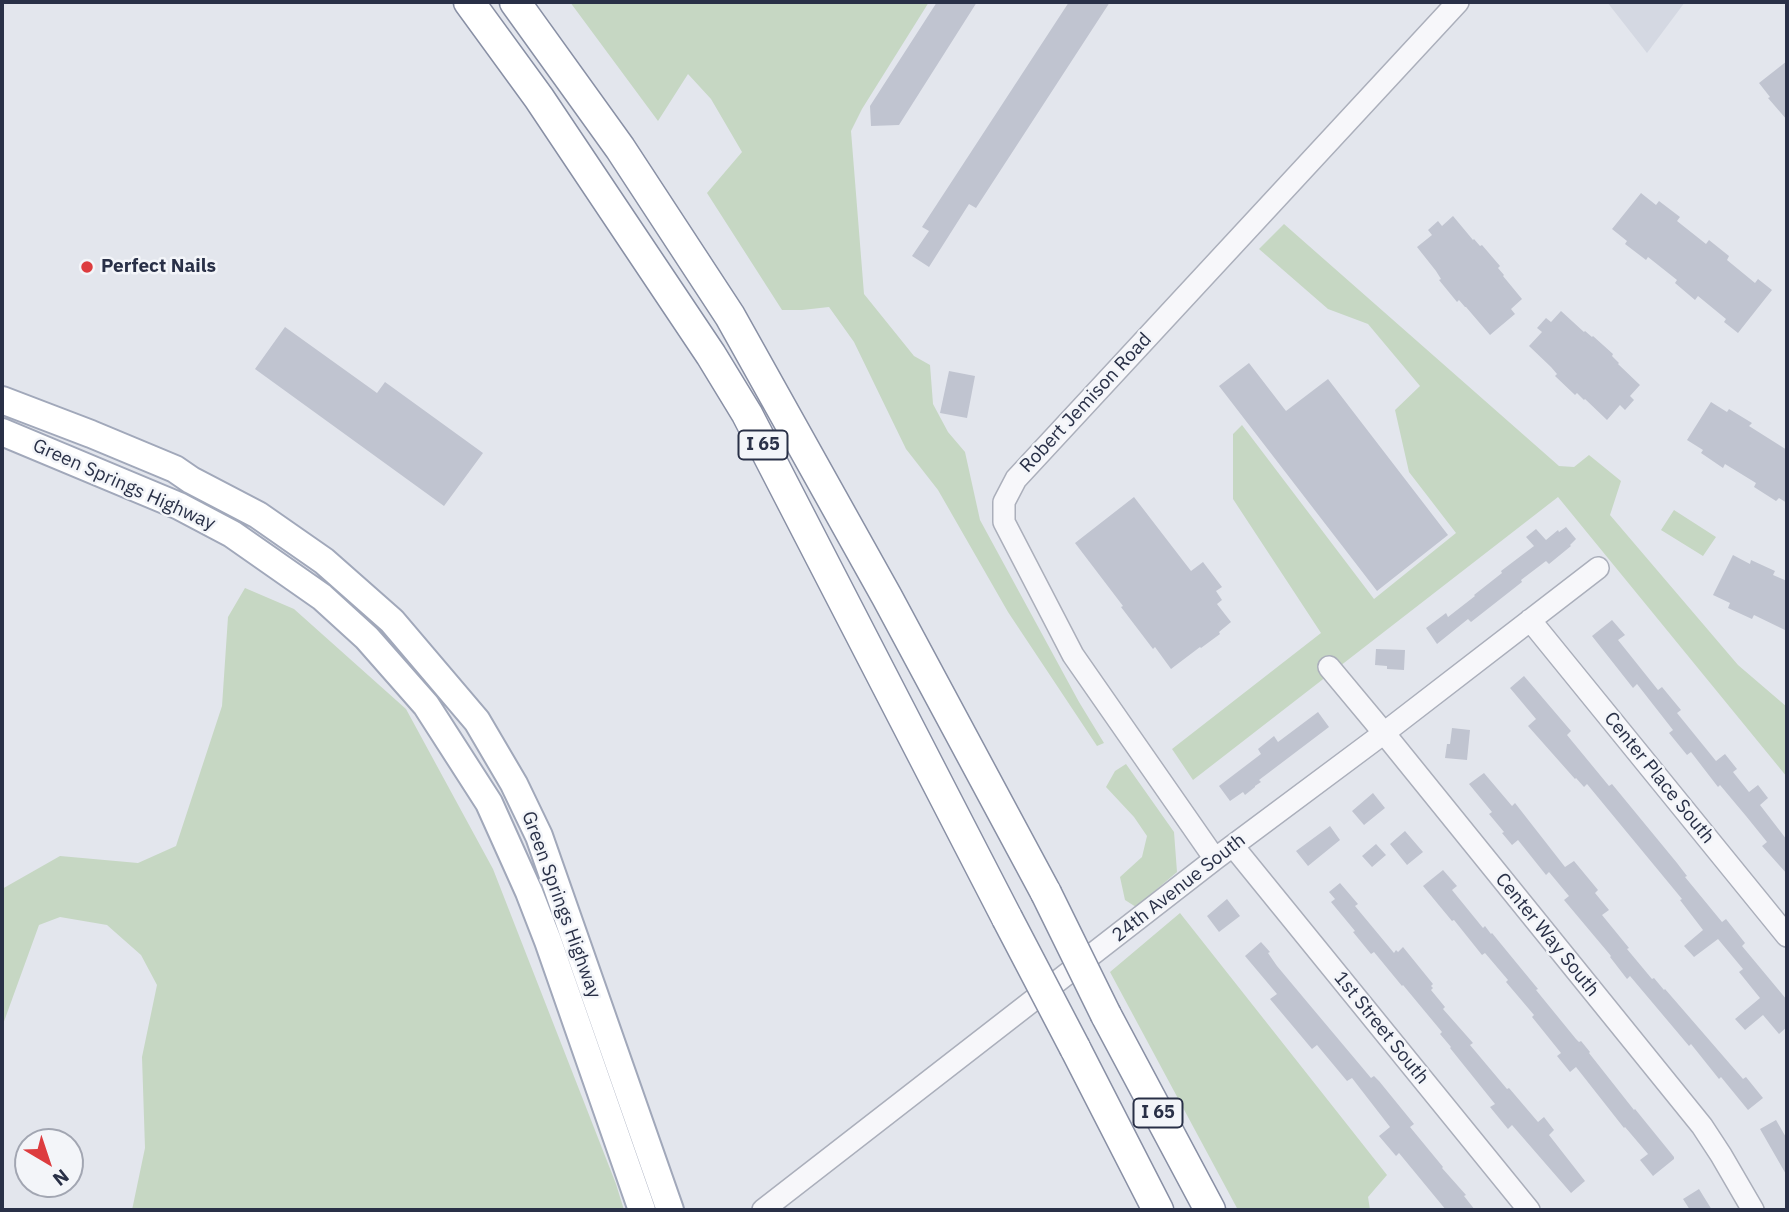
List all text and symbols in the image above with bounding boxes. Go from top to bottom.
place label: Perfect Nails [101,256,216,278]
marker: Perfect Nails [79,259,95,275]
street label: Robert Jemison Road [1015,328,1157,478]
road number: I 65 [738,430,788,460]
street label: Green Springs Highway [29,434,219,536]
street label: Center Place South [1599,708,1719,848]
street label: Green Springs Highway [517,808,605,1002]
street label: 24th Avenue South [1108,829,1250,947]
street label: Center Way South [1490,869,1604,1001]
street label: 1st Street South [1329,967,1433,1089]
road number: I 65 [1134,1098,1182,1128]
north arrow [14,1128,84,1198]
text: N [48,1164,74,1191]

